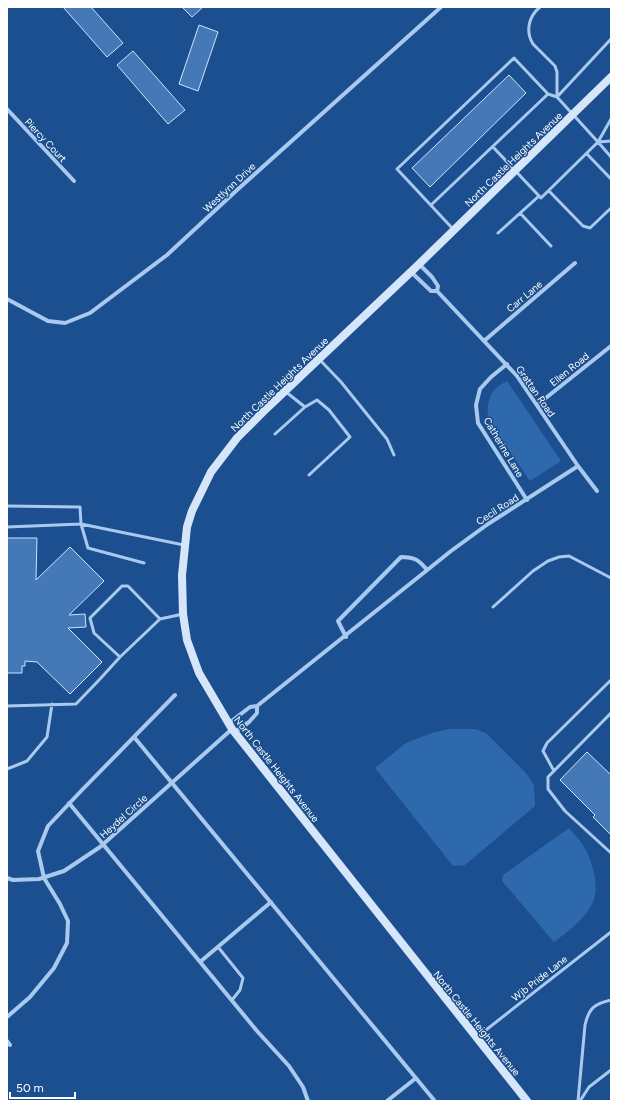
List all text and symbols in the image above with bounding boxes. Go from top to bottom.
street label: North Castle Heights Avenue [462,109,565,210]
street label: Piercy Court [22,116,70,165]
street label: Westlynn Drive [200,159,259,215]
street label: Carr Lane [504,277,545,315]
street label: North Castle Heights Avenue [228,334,331,435]
street label: Ellen Road [547,350,592,389]
street label: Grattan Road [513,363,558,420]
street label: Catherine Lane [481,415,527,480]
street label: Cecil Road [474,491,521,528]
street label: North Castle Heights Avenue [231,714,322,825]
street label: Heydel Circle [97,791,150,841]
street label: Wjb Pride Lane [509,952,570,1004]
street label: North Castle Heights Avenue [430,968,523,1079]
scale bar [10,1074,75,1100]
text: 50 m [16,1081,44,1095]

